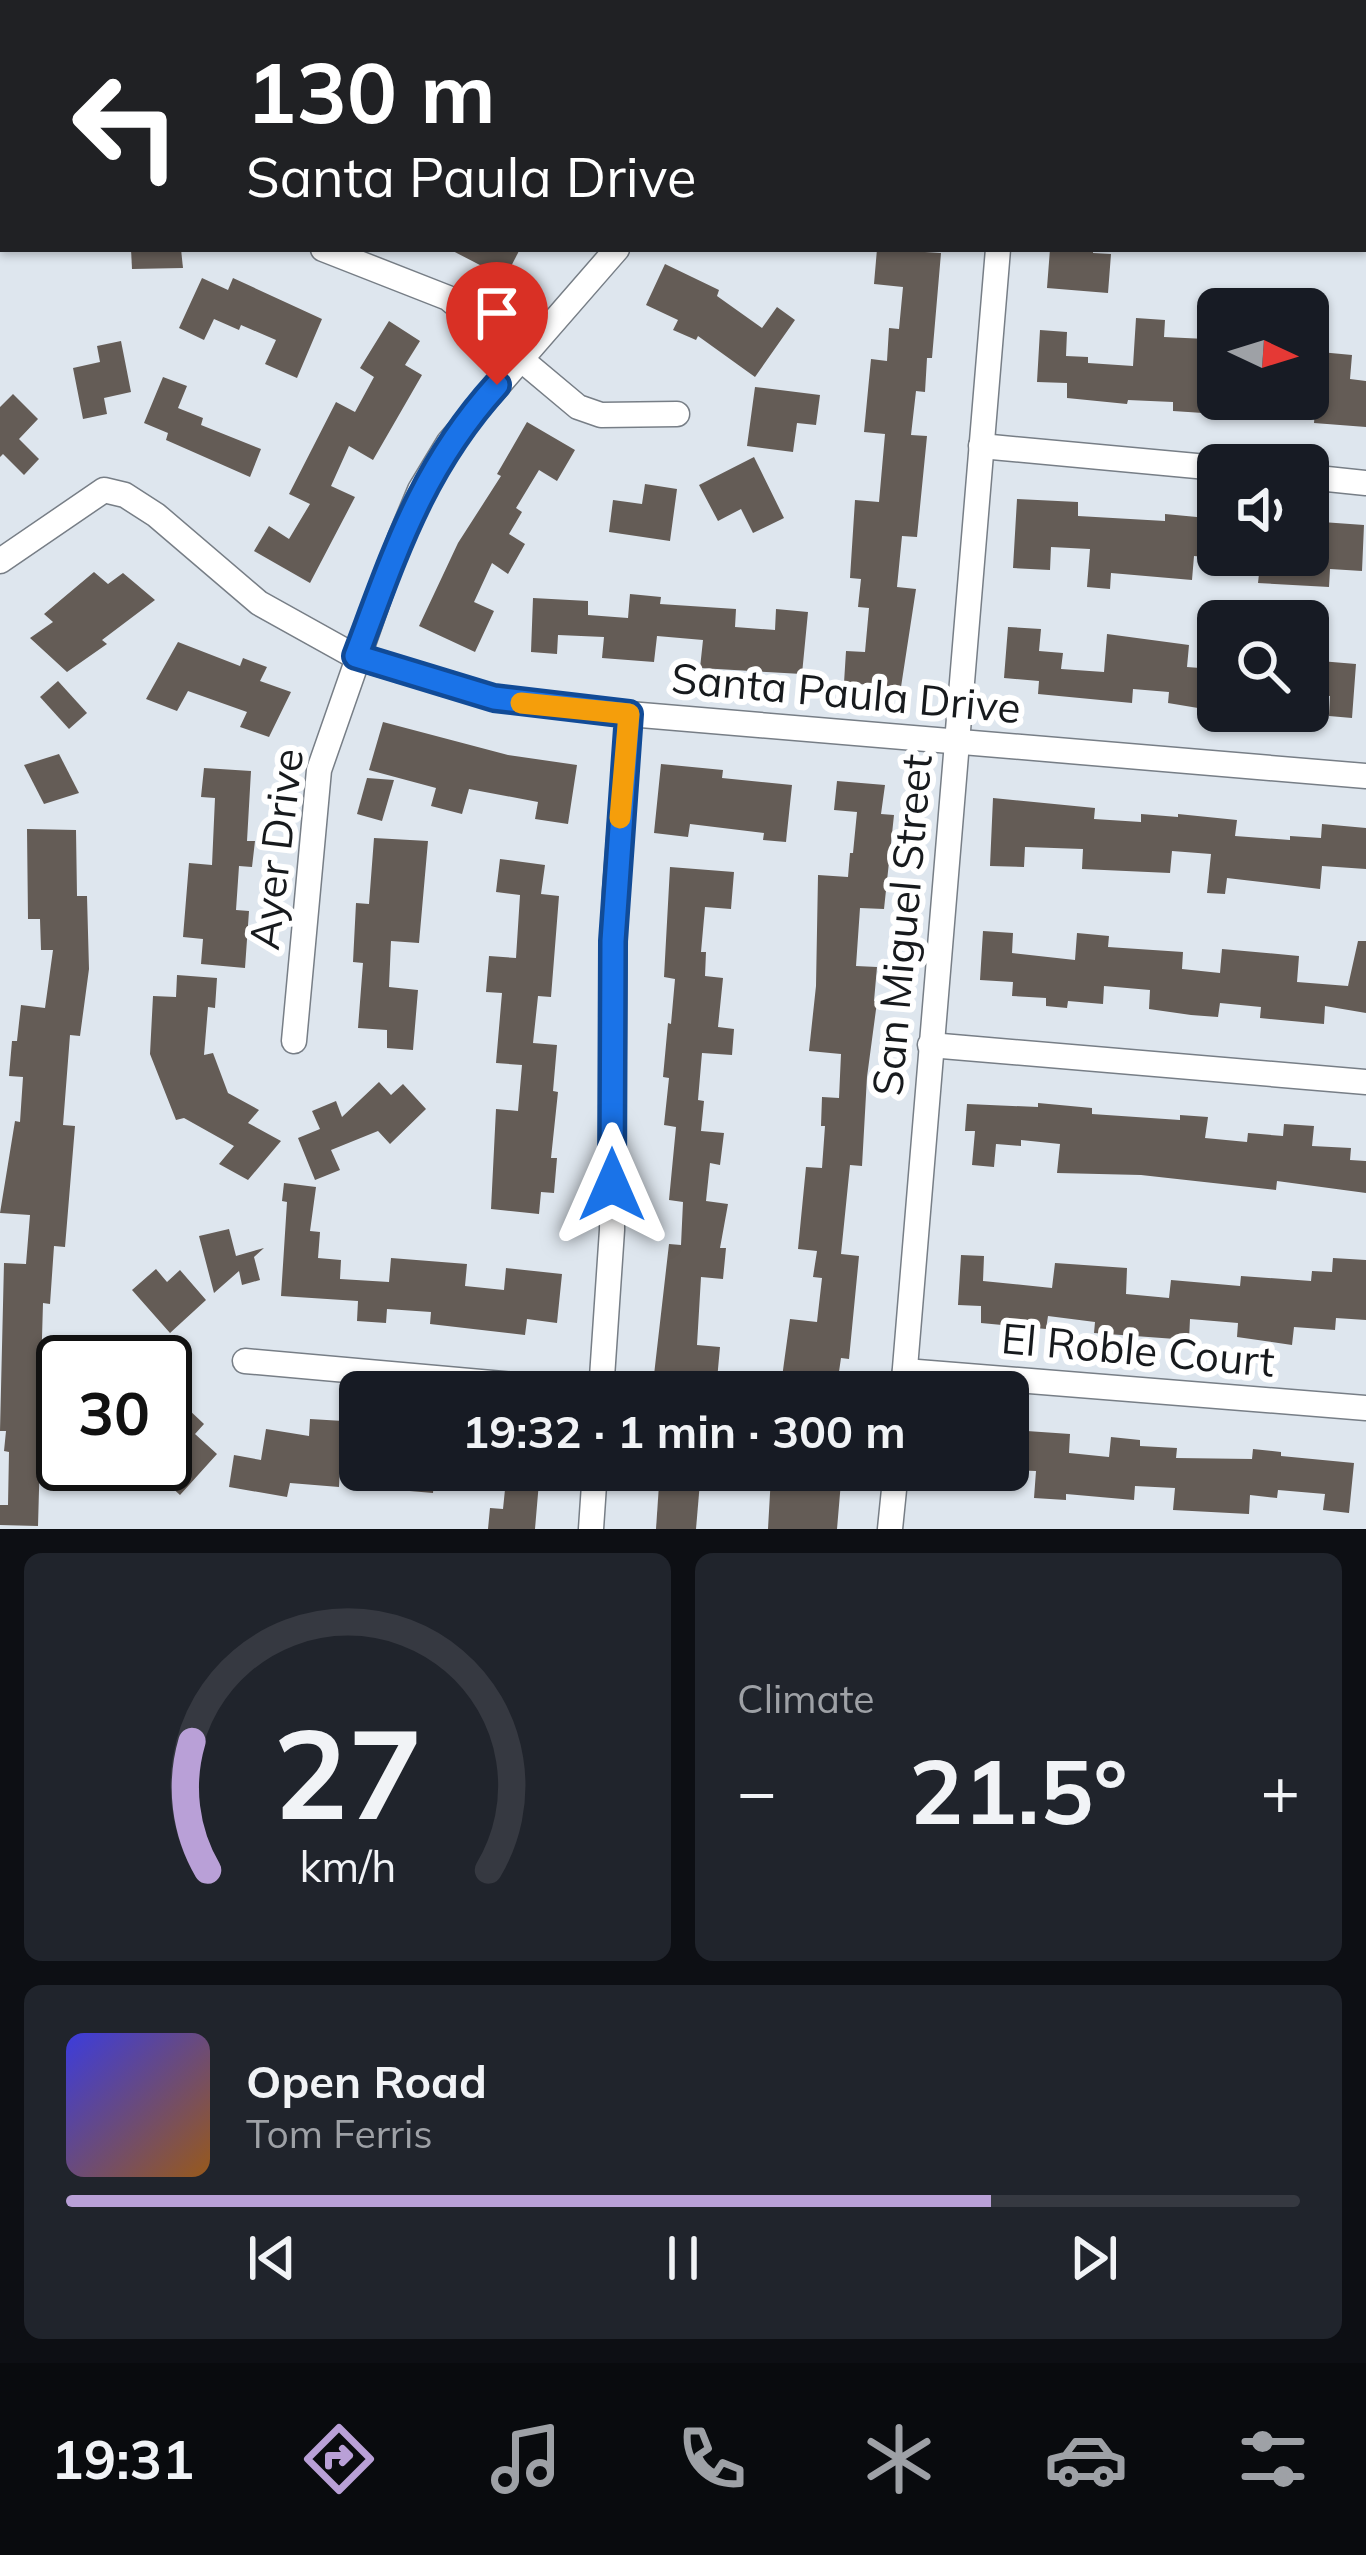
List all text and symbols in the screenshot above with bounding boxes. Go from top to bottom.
text: 130 m [246,39,496,144]
icon: left [48,48,204,204]
text: Santa Paula Drive [246,143,696,211]
pin [446,262,548,385]
icon: arrive [464,280,530,346]
north arrow [1197,288,1329,420]
map controls [1197,288,1329,732]
button: sound [1197,444,1329,576]
button: search [1197,600,1329,732]
street label: Santa Paula Drive [669,651,1023,734]
street label: Ayer Drive [237,745,314,953]
street label: San Miguel Street [860,752,943,1098]
position arrow [549,1122,675,1248]
street label: El Roble Court [999,1311,1277,1388]
speed limit sign: 30 [36,1335,192,1491]
text: 19:32 · 1 min · 300 m [462,1403,906,1459]
text: Climate [737,1674,875,1723]
text: 27 [273,1694,422,1850]
text: 21.5° [909,1734,1128,1847]
text: − [737,1749,777,1832]
text: + [1260,1749,1300,1832]
text: km/h [299,1839,396,1893]
text: Open Road [246,2053,487,2109]
text: Tom Ferris [246,2109,433,2158]
icon: previous [239,2225,305,2291]
icon: pause [650,2225,716,2291]
icon: next [1061,2225,1127,2291]
icon: directions [297,2417,381,2501]
icon: music [484,2417,568,2501]
icon: phone [670,2417,754,2501]
icon: climate [857,2417,941,2501]
icon: car [1044,2417,1128,2501]
icon: filters [1231,2417,1315,2501]
text: 19:31 [51,2425,194,2493]

